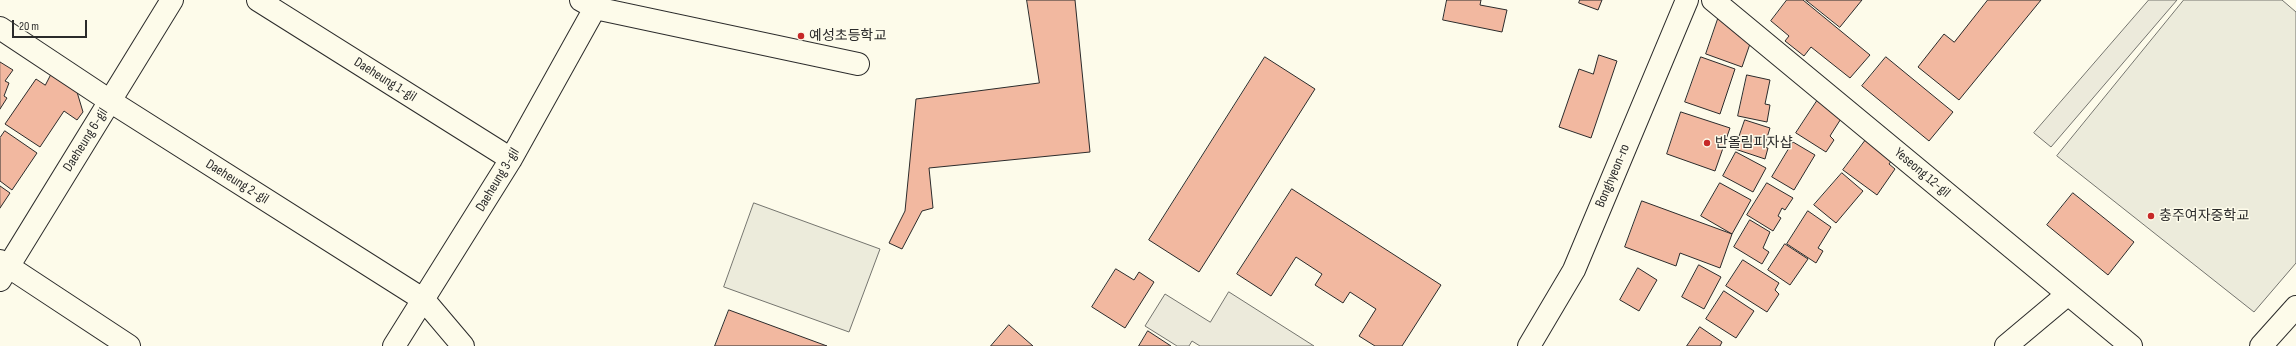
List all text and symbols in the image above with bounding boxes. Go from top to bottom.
scale bar [14,12,89,38]
text: 20 m [19,19,39,34]
place label: 예성초등학교 [809,28,886,44]
marker: 예성초등학교 [796,31,806,41]
street label: Daeheung 1-gil [351,54,419,106]
street label: Daeheung 6-gil [60,105,112,175]
place label: 반올림피자샵 [1715,135,1792,151]
marker: 반올림피자샵 [1702,138,1712,148]
street label: Bonghyeon-ro [1592,142,1634,210]
street label: Daeheung 3-gil [472,145,524,215]
street label: Yeseong 12-gil [1891,145,1953,201]
street label: Daeheung 2-gil [202,156,272,208]
place label: 충주여자중학교 [2159,208,2249,224]
marker: 충주여자중학교 [2146,211,2156,221]

